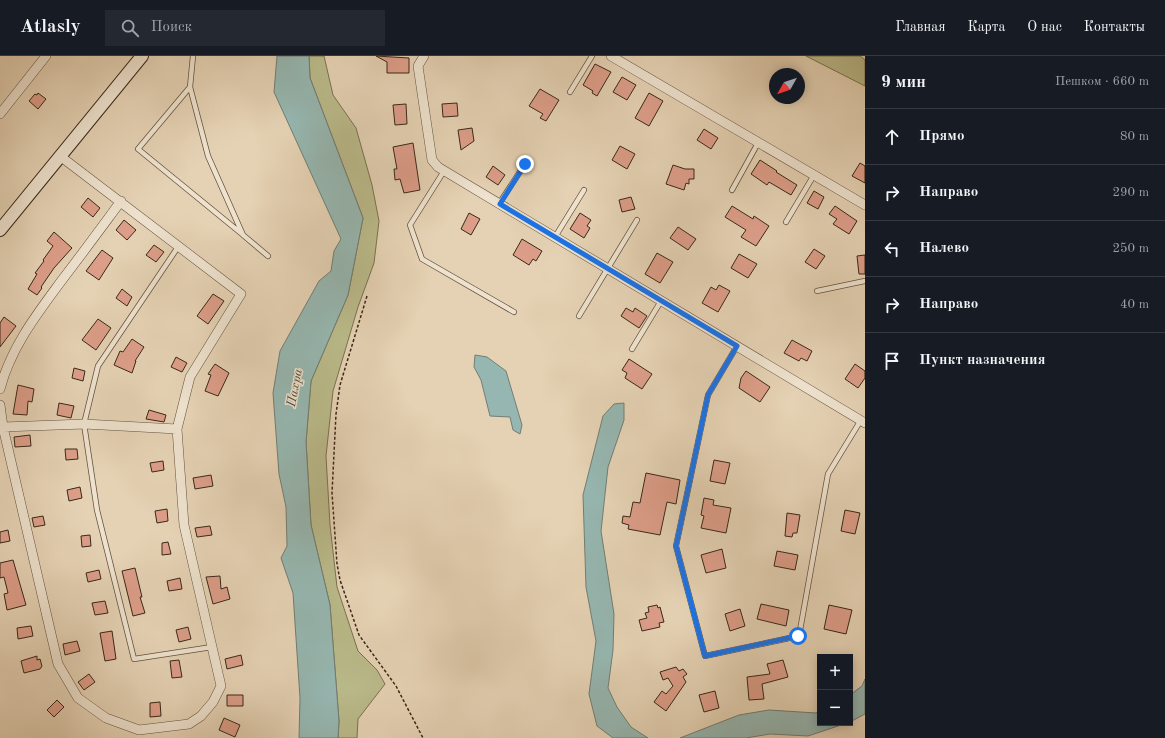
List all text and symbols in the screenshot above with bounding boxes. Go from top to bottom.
search box [105,10,385,46]
icon: search [119,17,141,39]
text: Atlasly [20,18,81,37]
text: Поиск [151,20,192,35]
text: Главная [895,20,945,34]
text: Карта [967,20,1005,34]
text: О нас [1027,20,1062,34]
text: Контакты [1084,20,1145,34]
north arrow [769,68,805,104]
text: 9 мин [881,74,926,91]
text: Пешком · 660 m [1055,75,1149,88]
icon: ahead [881,126,903,148]
text: Прямо [919,129,965,144]
text: 80 m [1120,130,1149,143]
route end [516,155,534,173]
icon: right [881,182,903,204]
text: Направо [919,185,978,200]
text: 290 m [1112,186,1149,199]
icon: left [881,238,903,260]
text: Налево [919,241,969,256]
text: 250 m [1112,242,1149,255]
icon: right [881,294,903,316]
text: Направо [919,297,978,312]
text: 40 m [1120,298,1149,311]
icon: arrive [881,350,903,372]
text: Пункт назначения [919,353,1046,368]
water label: Пахра [285,368,305,409]
route start [789,627,807,645]
map controls [817,654,853,726]
button: + [817,654,853,690]
button: − [817,690,853,726]

